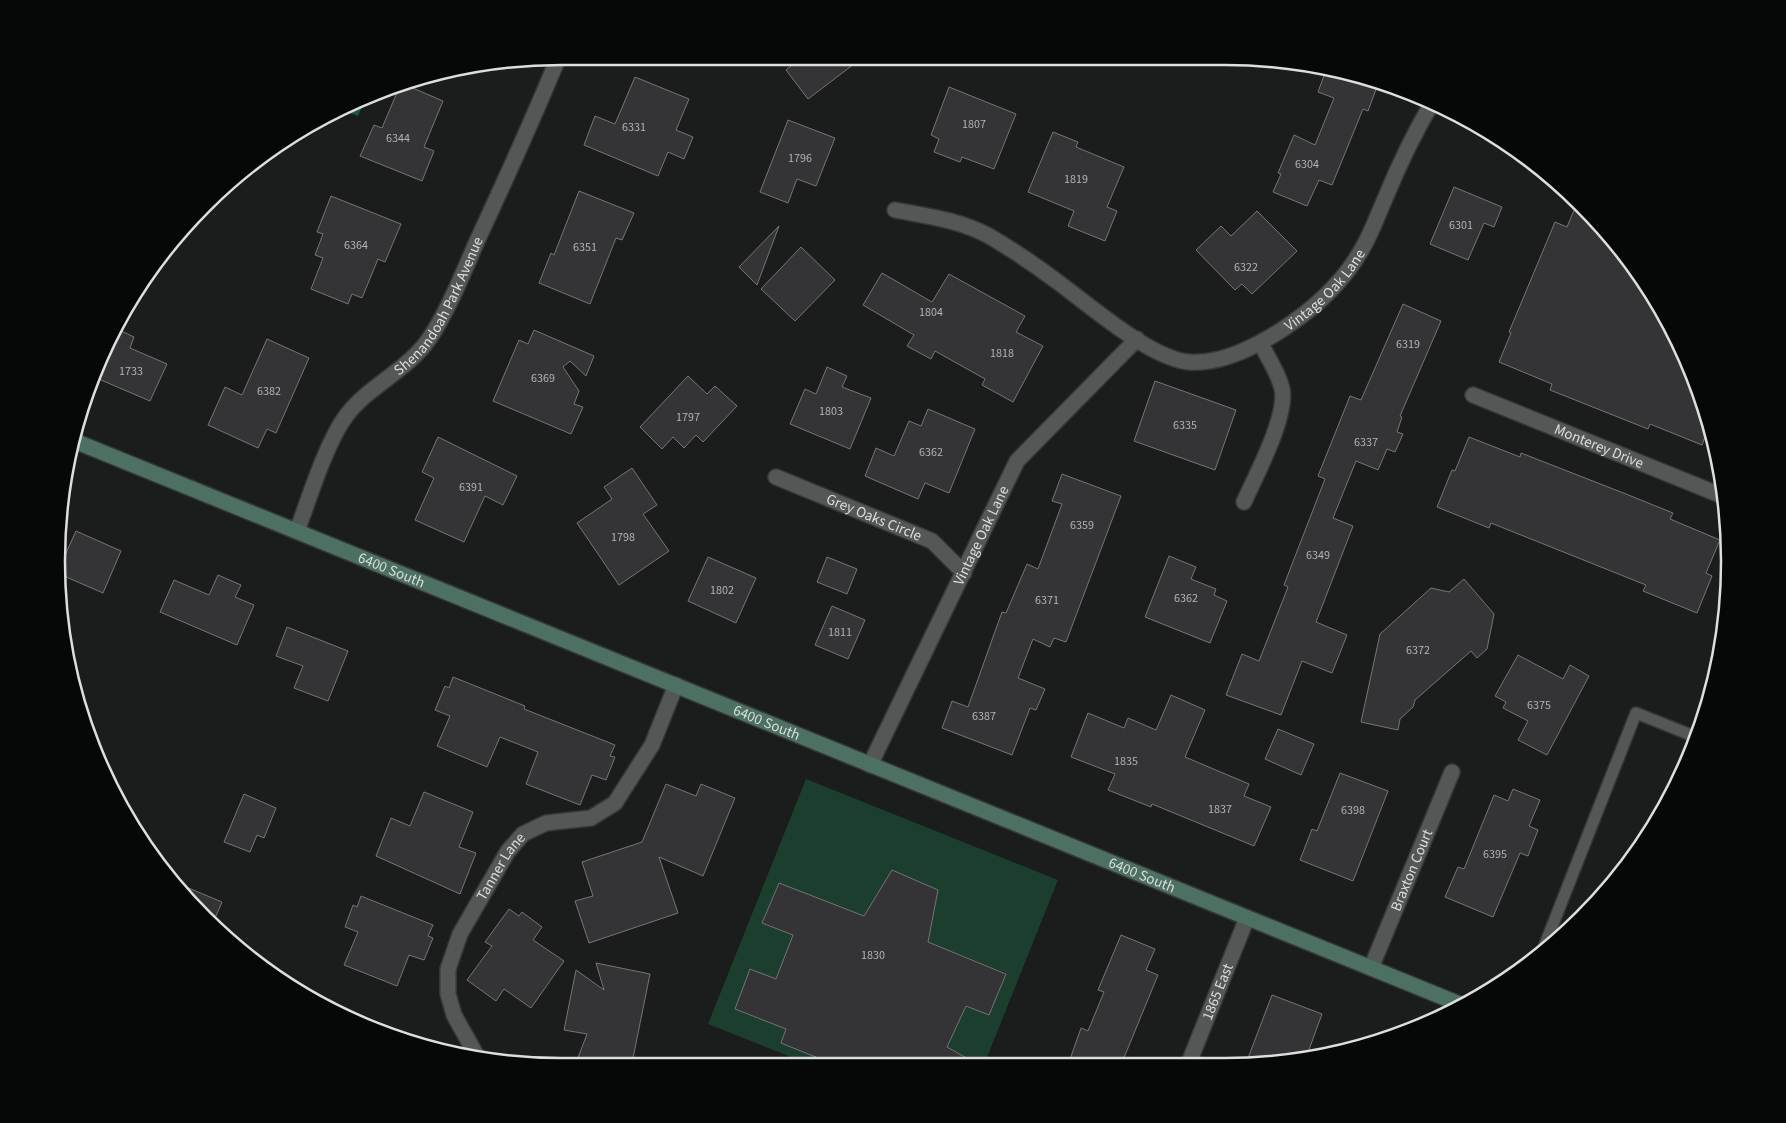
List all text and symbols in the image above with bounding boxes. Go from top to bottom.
house number: 1807 [962,116,986,133]
house number: 6331 [622,119,646,136]
house number: 6344 [386,130,410,147]
house number: 1796 [788,150,812,167]
house number: 6304 [1295,156,1319,173]
house number: 1819 [1064,171,1088,188]
house number: 6301 [1449,217,1473,234]
street label: Shenandoah Park Avenue [389,233,488,380]
house number: 6364 [344,237,368,254]
house number: 6351 [573,239,597,256]
street label: Vintage Oak Lane [1280,245,1370,336]
house number: 6322 [1234,259,1258,276]
house number: 1804 [919,304,943,321]
house number: 6319 [1396,336,1420,353]
house number: 1818 [990,345,1014,362]
house number: 1733 [119,363,143,380]
house number: 6369 [531,370,555,387]
house number: 6382 [257,383,281,400]
house number: 1803 [819,403,843,420]
house number: 1797 [676,409,700,426]
house number: 6335 [1173,417,1197,434]
street label: Monterey Drive [1551,419,1647,474]
house number: 6337 [1354,434,1378,451]
house number: 6362 [919,444,943,461]
house number: 6391 [459,479,483,496]
street label: Vintage Oak Lane [948,482,1014,589]
street label: Grey Oaks Circle [823,488,925,546]
house number: 6359 [1070,517,1094,534]
house number: 1798 [611,529,635,546]
street label: 6400 South [355,547,428,593]
house number: 6349 [1306,547,1330,564]
house number: 1802 [710,582,734,599]
house number: 6362 [1174,590,1198,607]
house number: 6371 [1035,592,1059,609]
house number: 1811 [828,624,852,641]
house number: 6372 [1406,642,1430,659]
house number: 6375 [1527,697,1551,714]
street label: 6400 South [730,699,803,745]
house number: 6387 [972,708,996,725]
house number: 1835 [1114,753,1138,770]
house number: 1837 [1208,801,1232,818]
house number: 6398 [1341,802,1365,819]
street label: Braxton Court [1385,826,1438,914]
street label: Tanner Lane [471,828,530,904]
house number: 6395 [1483,846,1507,863]
street label: 6400 South [1105,852,1179,898]
house number: 1830 [861,947,885,964]
street label: 1865 East [1197,960,1238,1023]

